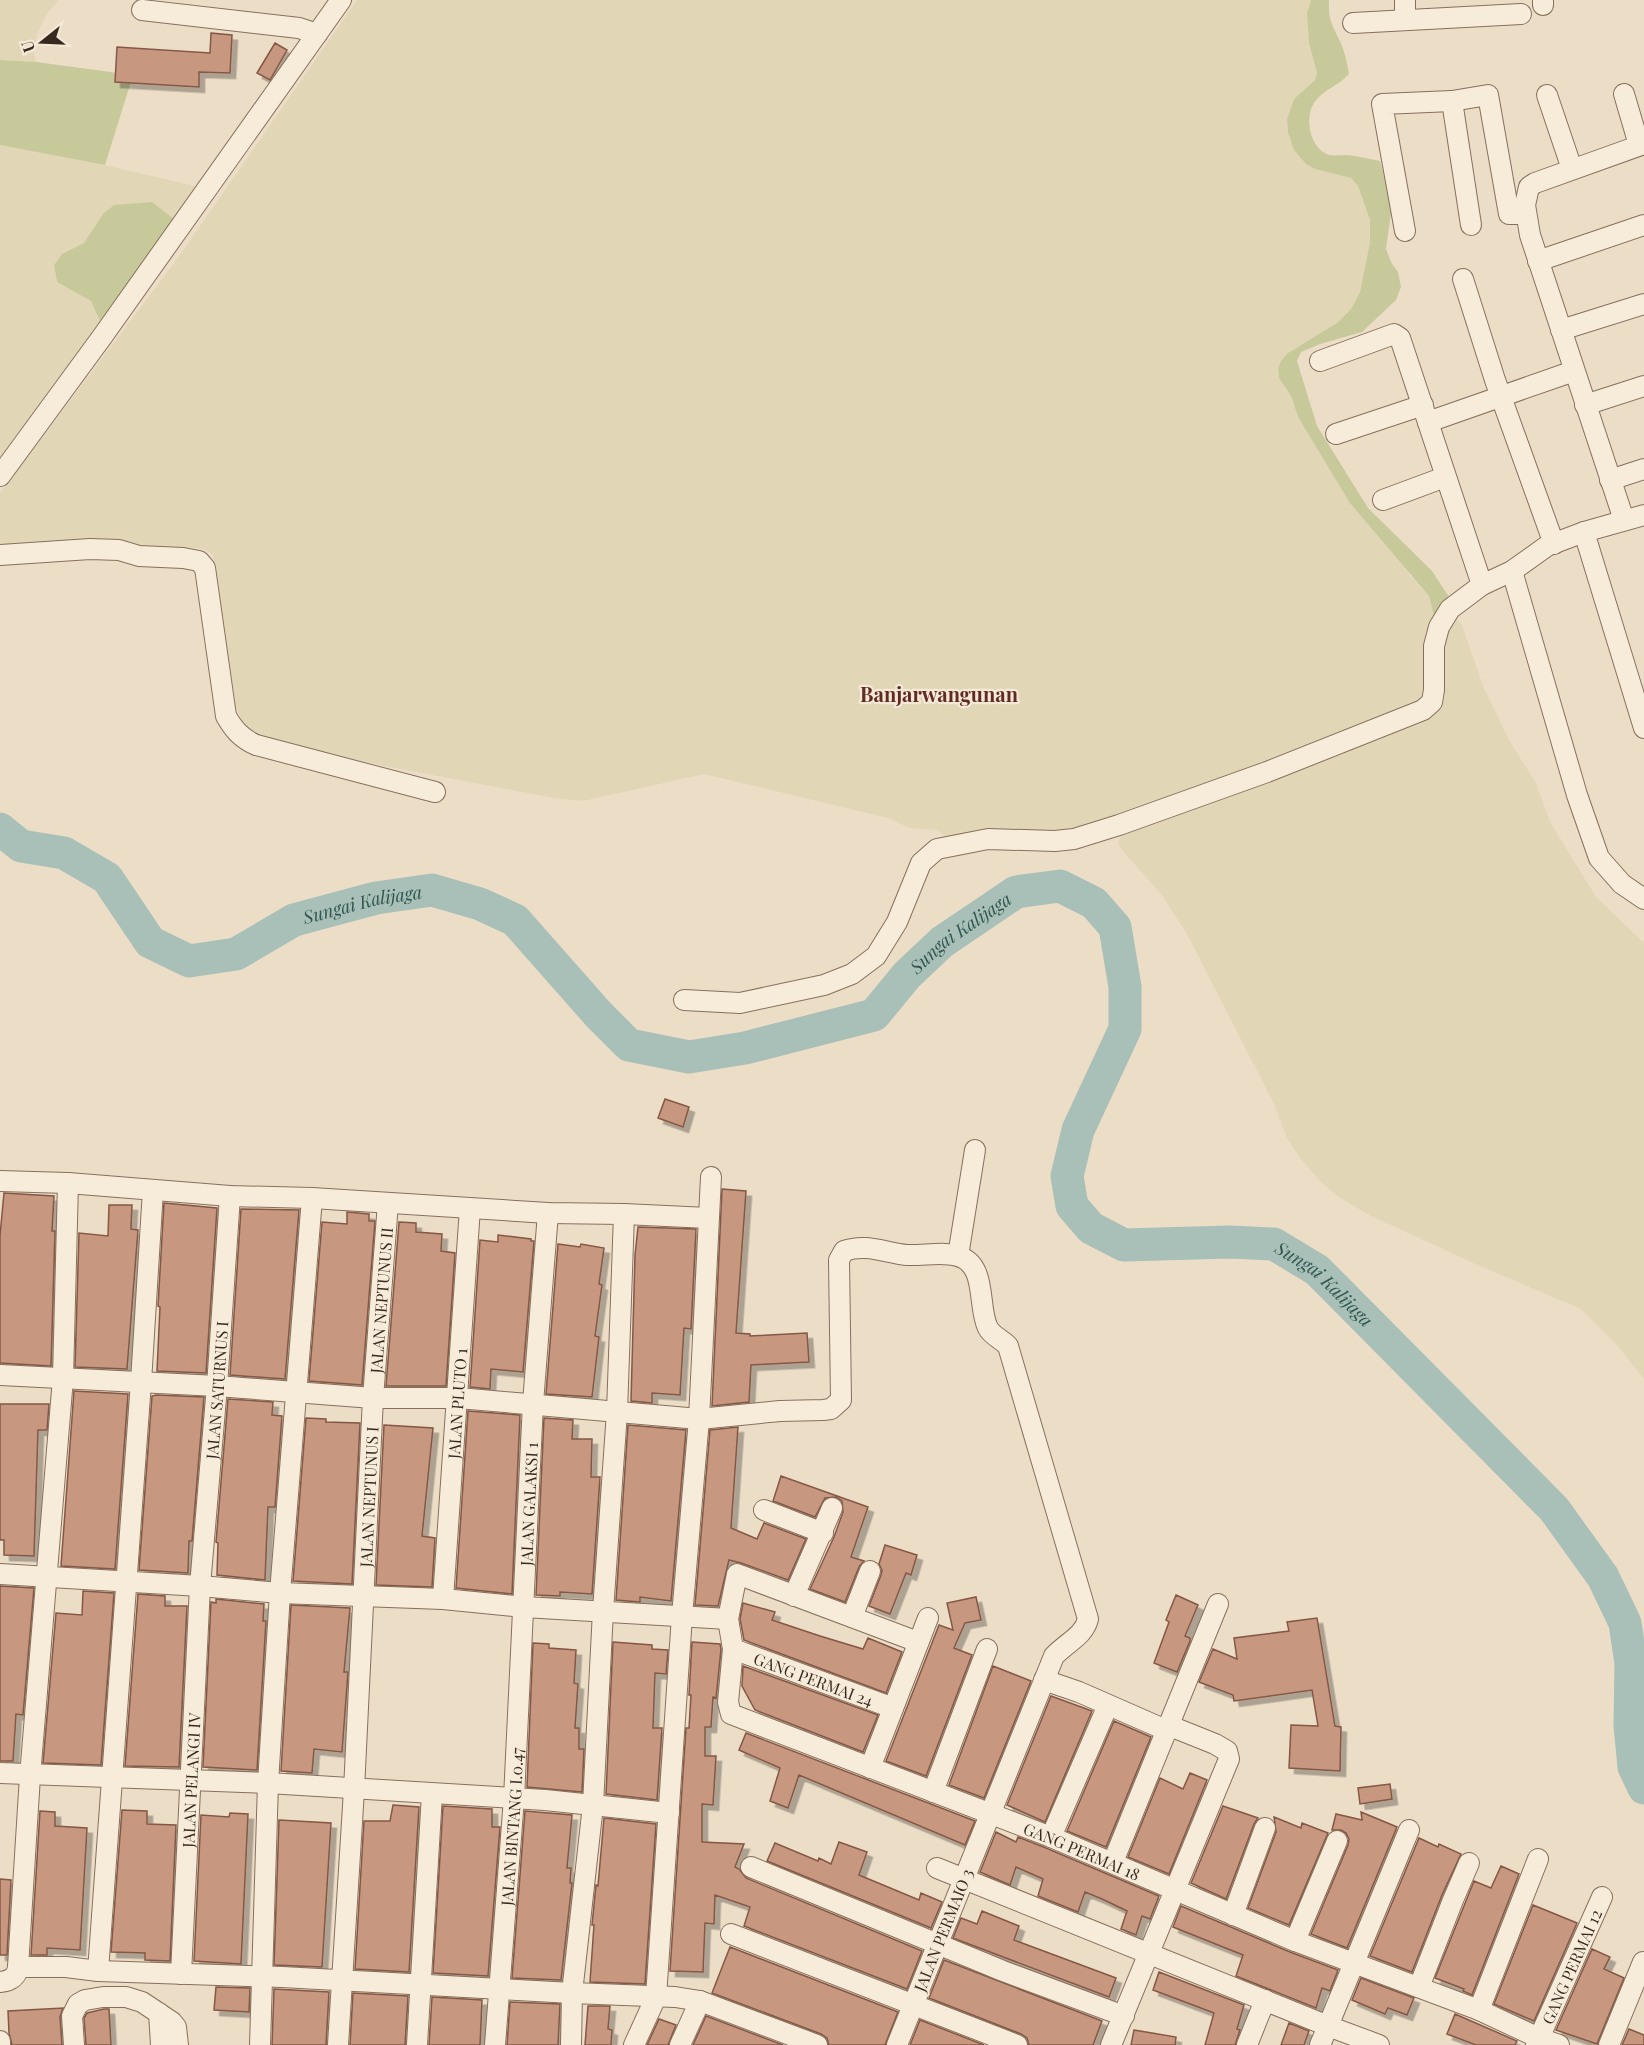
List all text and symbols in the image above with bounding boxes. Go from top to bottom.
north arrow [12,12,72,72]
text: U [16,38,39,55]
district label: Banjarwangunan [860,680,1019,707]
water label: Sungai Kalijaga [299,880,424,929]
water label: Sungai Kalijaga [903,887,1016,979]
street label: JALAN NEPTUNUS II [364,1227,397,1375]
water label: Sungai Kalijaga [1270,1235,1378,1332]
street label: JALAN SATURNUS I [200,1320,232,1461]
street label: JALAN PLUTO 1 [442,1347,471,1460]
street label: JALAN NEPTUNUS I [354,1426,382,1569]
street label: JALAN GALAKSI 1 [515,1442,542,1567]
street label: GANG PERMAI 24 [751,1647,876,1710]
street label: JALAN PELANGI IV [177,1711,204,1849]
street label: JALAN BINTANG I.0.47 [495,1746,527,1908]
street label: GANG PERMAI 18 [1021,1817,1143,1884]
street label: JALAN PERMAIO 3 [908,1865,977,1996]
street label: GANG PERMAI 12 [1536,1906,1606,2027]

